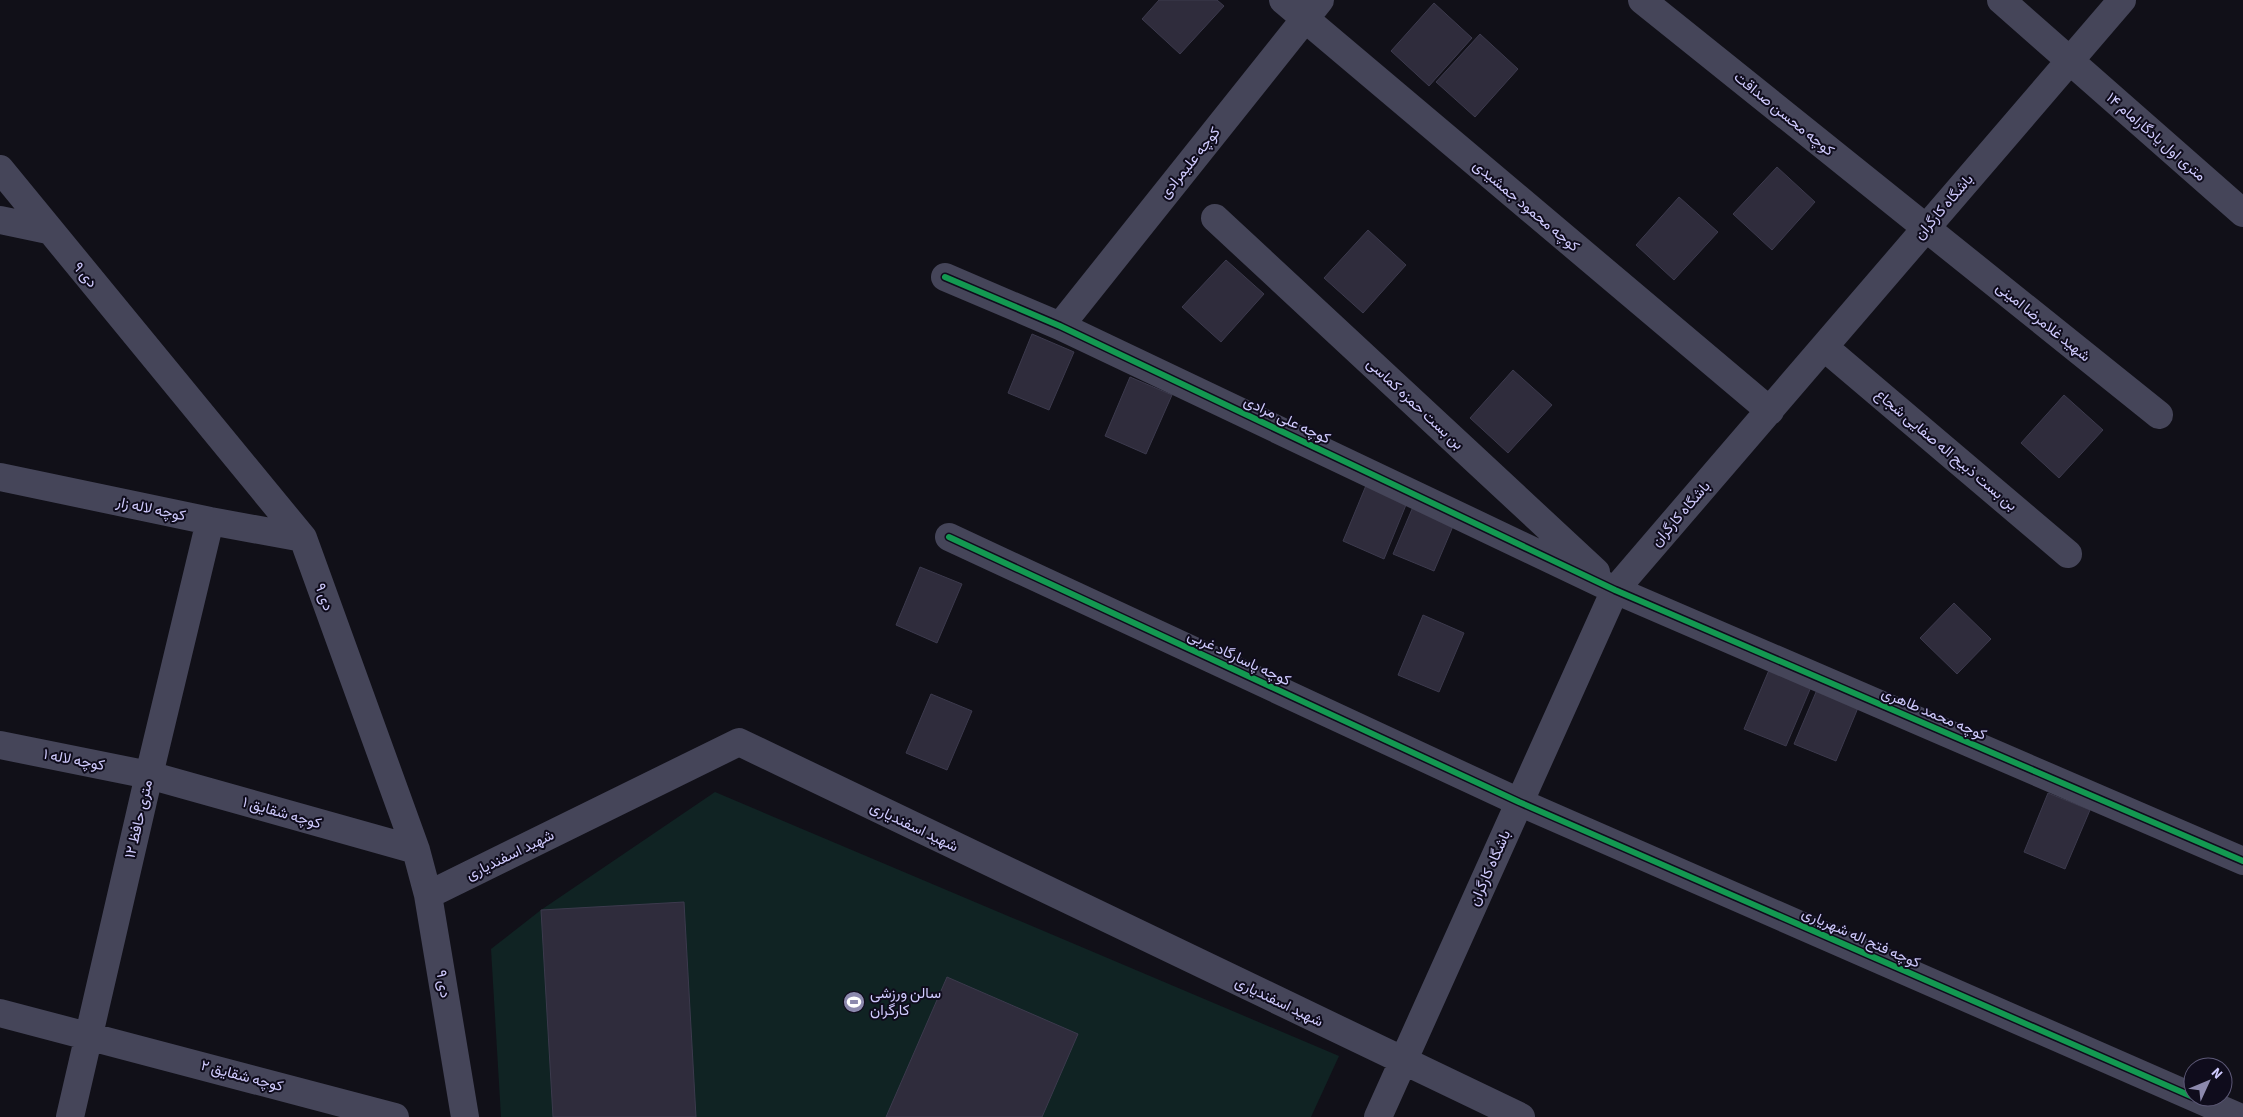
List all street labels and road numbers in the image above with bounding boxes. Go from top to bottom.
street label: کوچه محسن صداقت [1729,67,1839,161]
street label: ۱۴ متری اول یادگارامام [2102,88,2210,186]
street label: کوچه علیمرادی [1155,122,1226,203]
street label: کوچه محمود جمشیدی [1468,155,1584,257]
street label: باشگاه کارگران [1909,169,1979,245]
street label: ۹ دی [68,258,102,292]
street label: شهید غلامرضا امینی [1991,277,2095,367]
street label: بن بست حمزه کماسی [1362,353,1468,455]
street label: بن بست ذبیح اله صفایی شجاع [1870,384,2022,516]
street label: کوچه علی مرادی [1240,391,1334,449]
street label: باشگاه کارگران [1646,476,1716,552]
street label: کوچه لاله زار [113,491,188,527]
street label: ۹ دی [309,580,339,614]
street label: کوچه پاسارگاد غربی [1184,625,1294,691]
street label: کوچه محمد طاهری [1878,682,1990,746]
street label: کوچه لاله ۱ [41,744,107,776]
street label: ۱۲ متری حافظ [120,778,158,860]
street label: کوچه شقایق ۱ [240,792,324,834]
street label: شهید اسفندیاری [866,797,962,858]
street label: شهید اسفندیاری [462,824,558,885]
street label: باشگاه کارگران [1464,827,1516,909]
street label: کوچه فتح اله شهریاری [1798,902,1924,974]
street label: ۹ دی [430,968,456,1000]
street label: شهید اسفندیاری [1231,972,1327,1033]
street label: کوچه شقایق ۲ [198,1055,286,1097]

